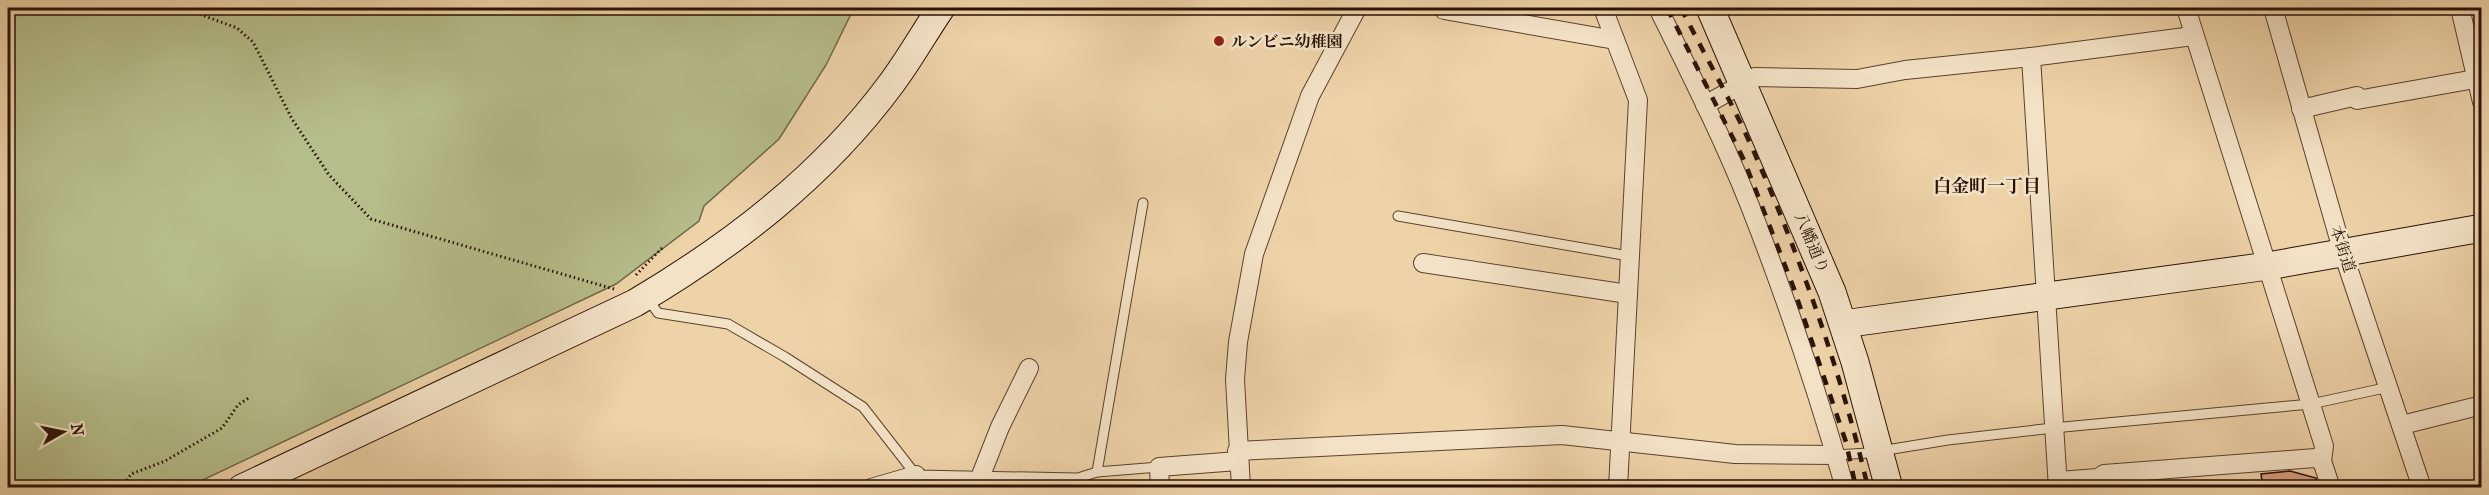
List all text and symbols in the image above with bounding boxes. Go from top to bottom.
place label: ルンビニ幼稚園 [1231,32,1343,51]
marker: ルンビニ幼稚園 [1212,34,1226,48]
district label: 白金町一丁目 [1933,176,2041,197]
street label: 八幡通り [1791,210,1833,276]
street label: 本街道 [2327,223,2359,275]
north arrow [33,402,93,462]
text: N [67,422,88,438]

